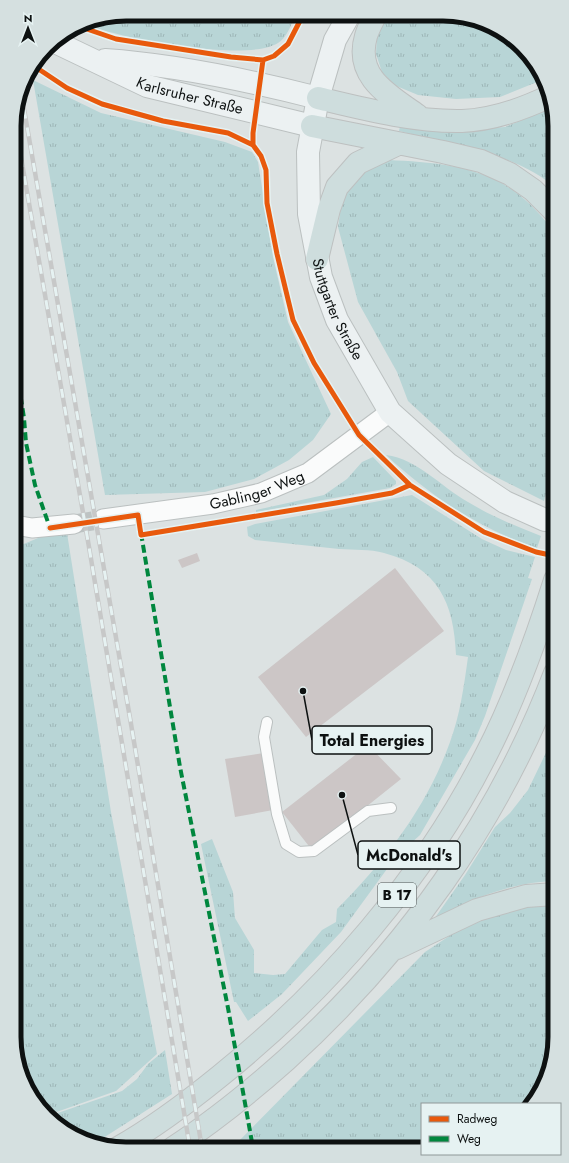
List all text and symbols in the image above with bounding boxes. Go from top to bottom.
north arrow [8,8,48,48]
text: N [24,10,32,26]
street label: Karlsruher Straße [133,71,245,120]
street label: Stuttgarter Straße [307,256,369,364]
street label: Gablinger Weg [207,465,308,515]
callout: Total Energies [312,726,432,754]
text: Total Energies [320,729,424,752]
callout: McDonald's [358,841,460,869]
text: McDonald's [366,844,452,867]
road number: B 17 [378,883,416,907]
legend [421,1103,561,1155]
text: Radweg [457,1110,497,1128]
text: Weg [457,1130,481,1148]

